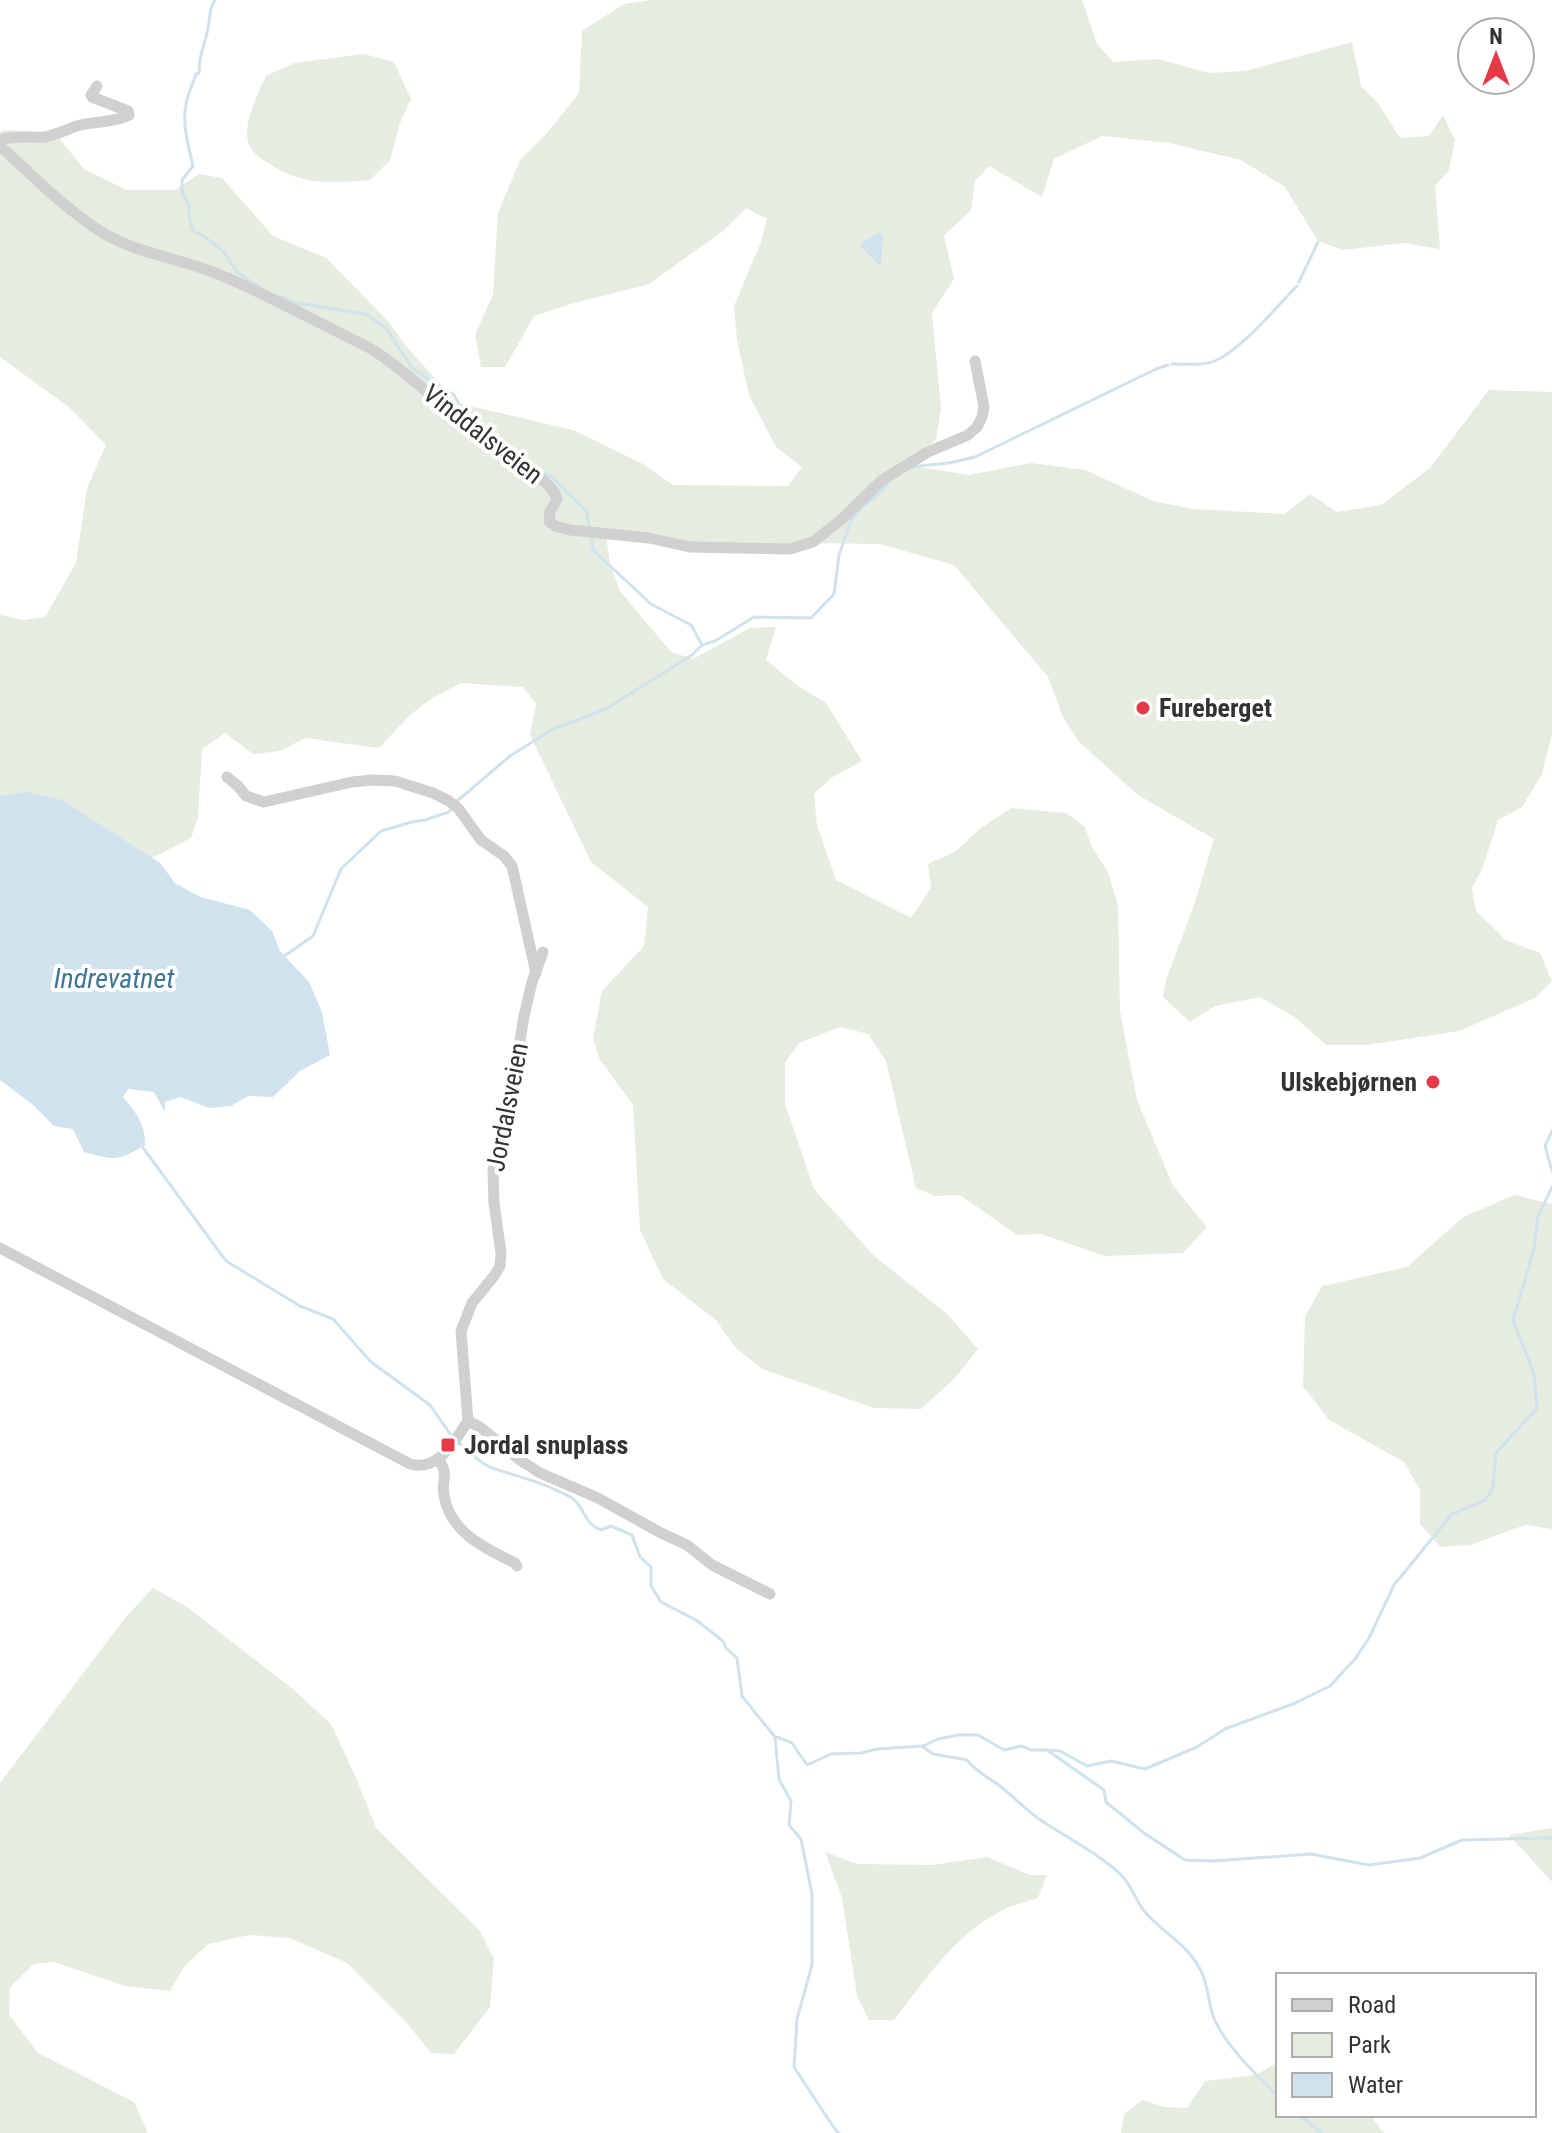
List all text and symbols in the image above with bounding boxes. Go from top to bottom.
north arrow [1456,16,1536,96]
text: N [1489,24,1503,49]
street label: Vinddalsveien [417,378,549,490]
place label: Fureberget [1159,693,1272,723]
marker: Fureberget [1134,699,1152,717]
water label: Indrevatnet [54,962,175,995]
street label: Jordalsveien [480,1040,534,1174]
place label: Ulskebjørnen [1280,1067,1417,1097]
marker: Ulskebjørnen [1424,1073,1442,1091]
place label: Jordal snuplass [464,1430,628,1460]
marker: Jordal snuplass [439,1436,457,1454]
legend [1276,1973,1536,2117]
text: Road [1348,1991,1396,2019]
text: Park [1348,2031,1391,2059]
text: Water [1348,2071,1403,2099]

